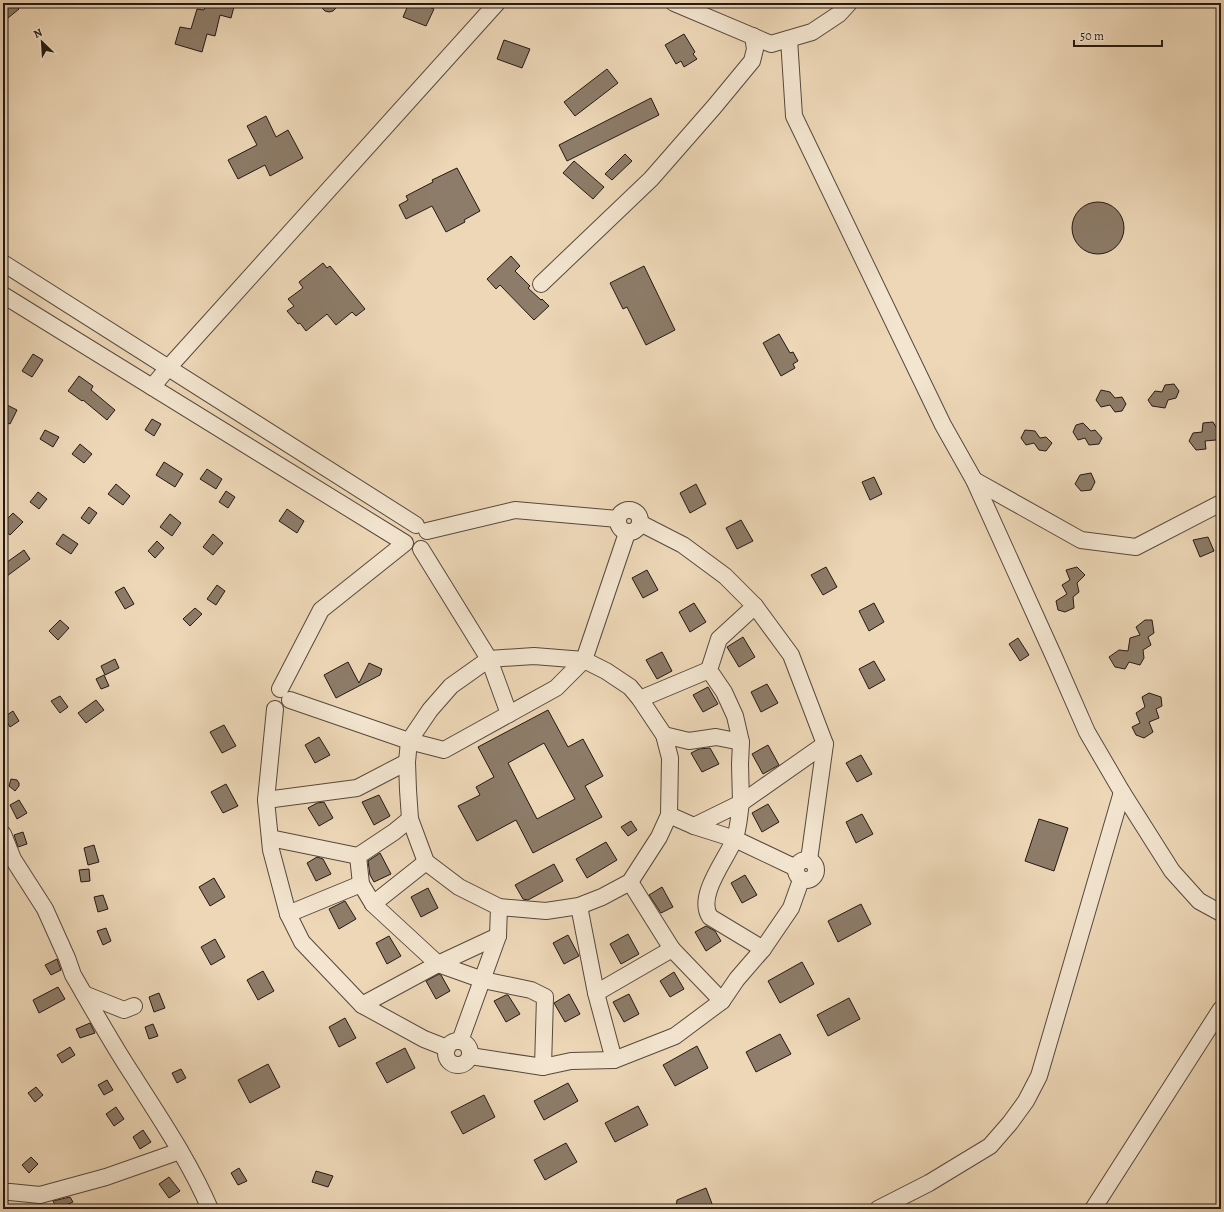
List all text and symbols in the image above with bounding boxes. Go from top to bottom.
north arrow [22,22,62,62]
scale bar [1074,22,1162,48]
text: N [31,25,45,42]
text: 50 m [1080,28,1104,44]

